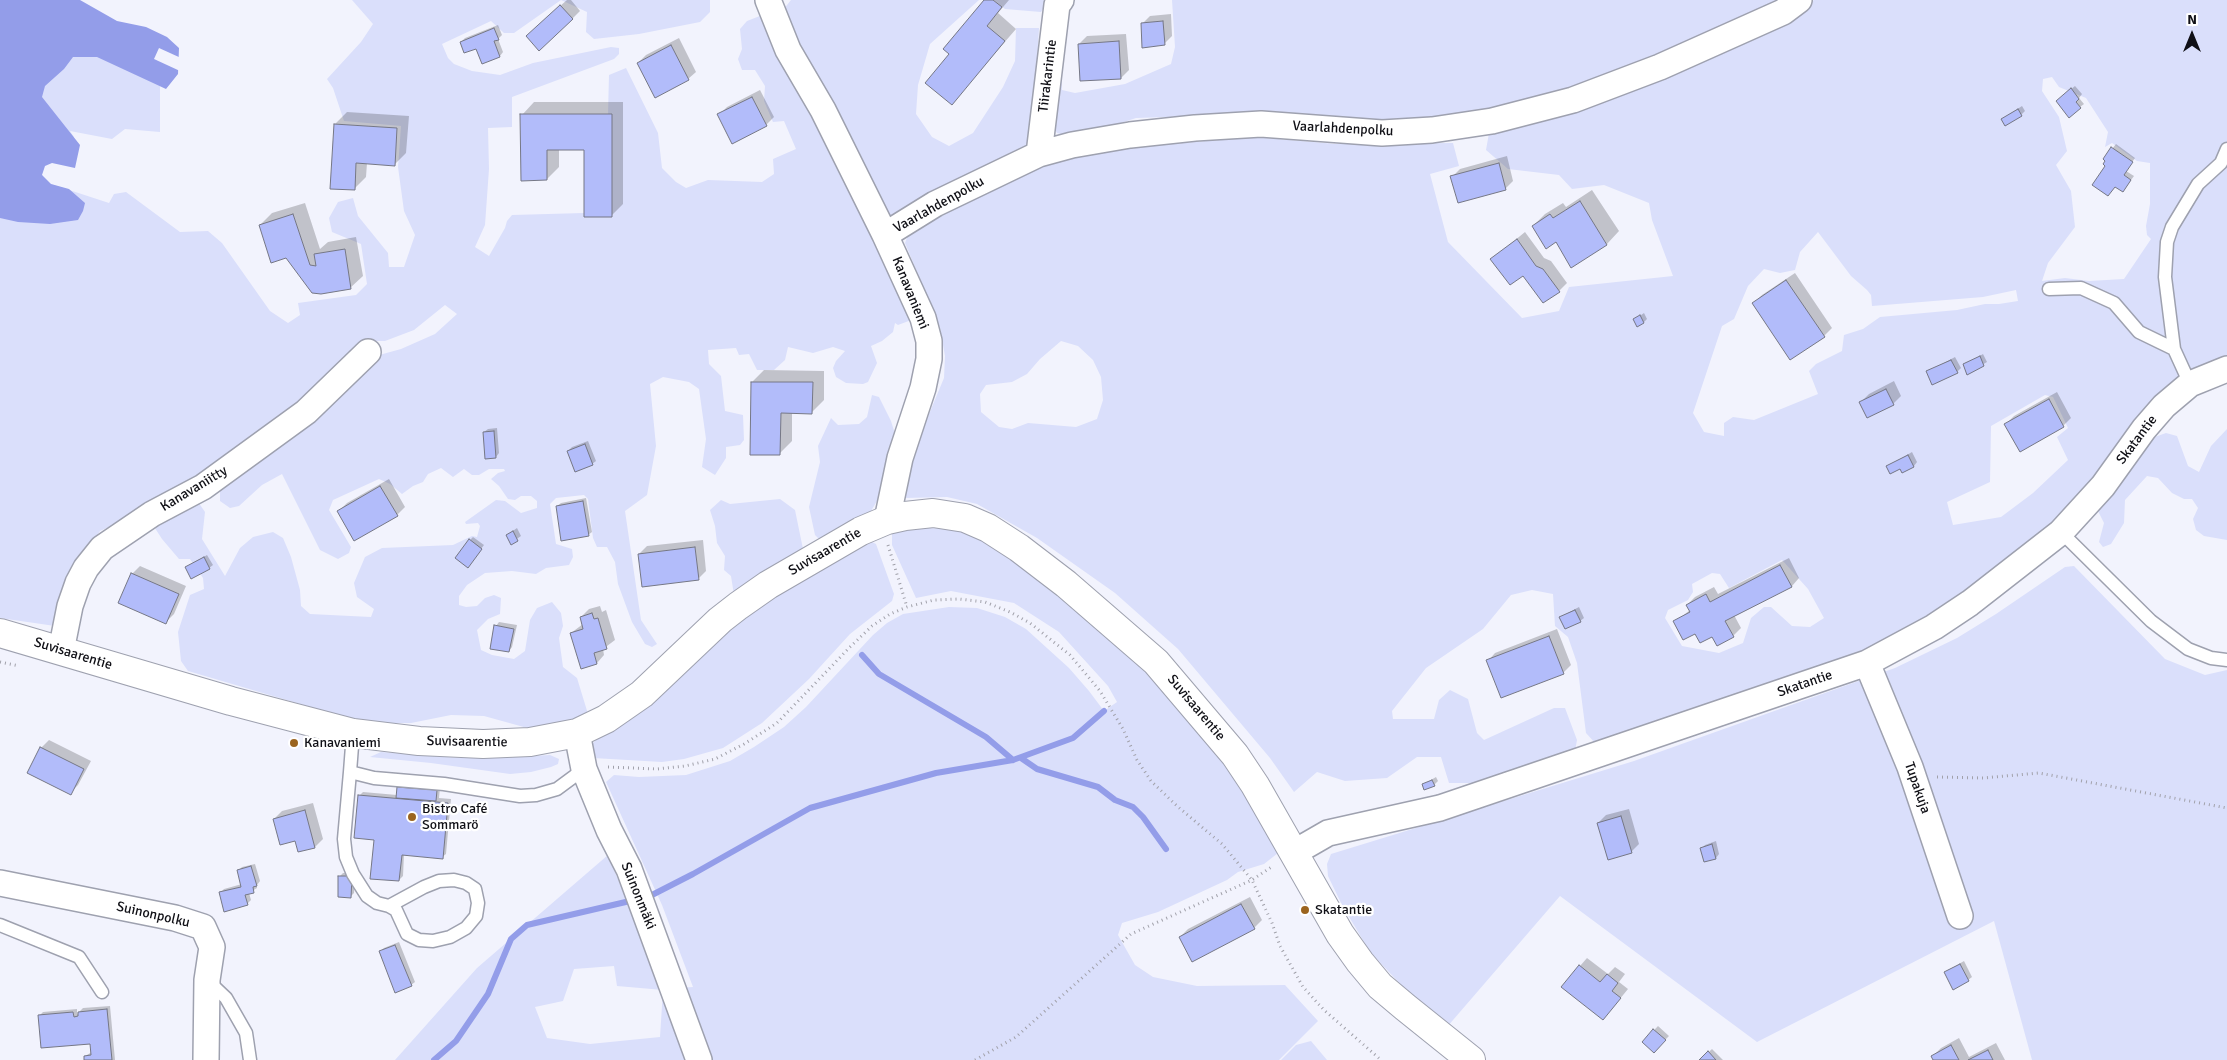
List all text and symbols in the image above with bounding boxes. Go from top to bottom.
north arrow [2167,10,2217,60]
text: N [2187,11,2197,28]
street label: Tiirakarintie [1035,39,1061,113]
street label: Vaarlahdenpolku [1292,118,1394,140]
street label: Vaarlahdenpolku [891,173,987,237]
street label: Kanavaniemi [888,254,932,332]
street label: Skatantie [2113,412,2161,468]
street label: Kanavaniitty [158,462,230,516]
street label: Suvisaarentie [786,524,864,580]
street label: Suvisaarentie [32,634,114,674]
street label: Skatantie [1775,667,1835,701]
street label: Suvisaarentie [1164,672,1228,744]
street label: Suvisaarentie [426,733,508,751]
place label: Kanavaniemi [304,735,381,751]
marker: Kanavaniemi [288,737,300,749]
street label: Tupakuja [1900,760,1934,816]
place label: Bistro Café Sommarö [422,801,488,834]
marker: Bistro Café Sommarö [406,811,418,823]
street label: Suinonmäki [617,860,659,932]
street label: Suinonpolku [115,898,191,932]
place label: Skatantie [1315,902,1372,918]
marker: Skatantie [1299,904,1311,916]

